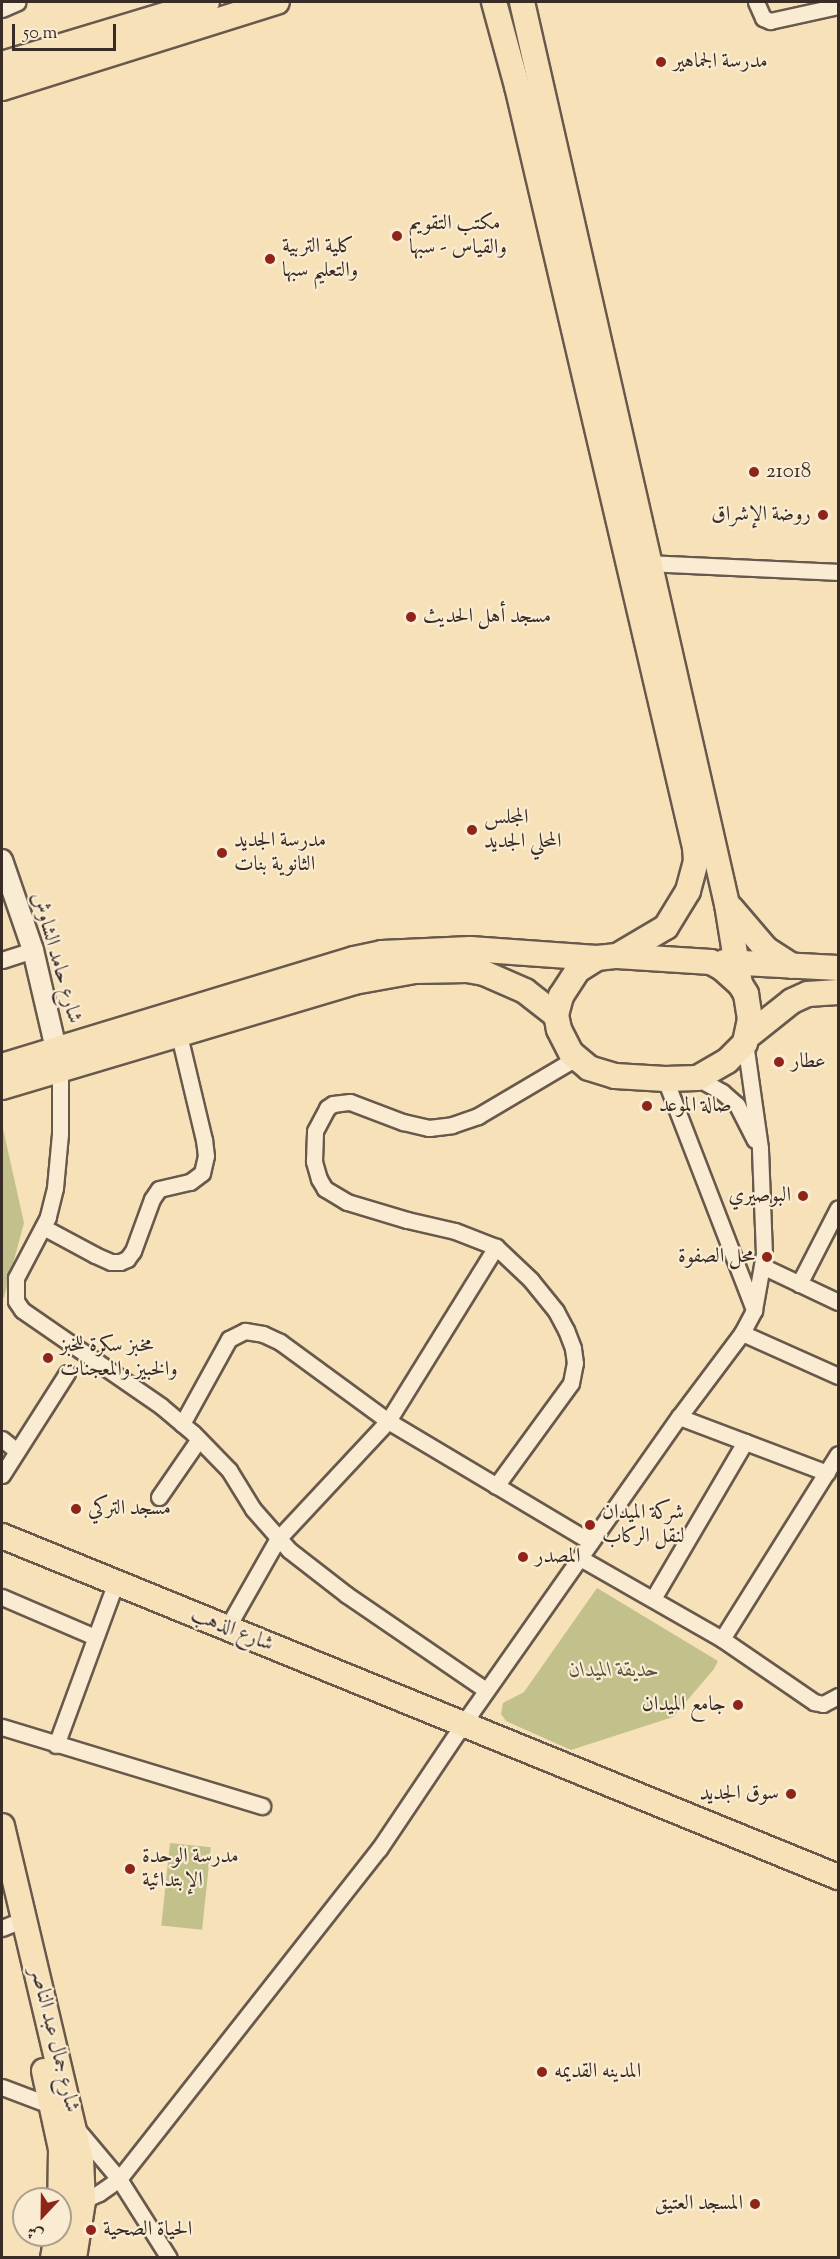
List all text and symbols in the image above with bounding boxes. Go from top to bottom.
scale bar [15,12,118,50]
text: 50 m [23,21,57,47]
place label: مدرسة الجماهير [673,49,768,75]
marker: مدرسة الجماهير [654,55,668,69]
place label: مكتب التقويم والقياس - سبها [409,211,507,261]
marker: مكتب التقويم والقياس - سبها [390,229,404,243]
place label: كلية التربية والتعليم سبها [282,234,358,284]
marker: كلية التربية والتعليم سبها [263,252,277,266]
place label: 21018 [766,459,811,485]
marker: 21018 [747,465,761,479]
place label: روضة الإشراق [711,502,811,528]
marker: روضة الإشراق [816,508,830,522]
place label: مسجد أهل الحديث [423,604,551,630]
marker: مسجد أهل الحديث [404,610,418,624]
place label: المجلس المحلي الجديد [484,805,562,855]
marker: المجلس المحلي الجديد [465,823,479,837]
place label: مدرسة الجديد الثانوية بنات [234,828,326,878]
marker: مدرسة الجديد الثانوية بنات [215,846,229,860]
street label: شارع حامد الشاوش [25,890,87,1026]
place label: عطار [791,1049,826,1075]
marker: عطار [772,1055,786,1069]
place label: صالة الموعد [659,1093,732,1119]
marker: صالة الموعد [640,1099,654,1113]
place label: البوصيري [728,1183,791,1209]
marker: البوصيري [796,1189,810,1203]
place label: محل الصفوة [678,1244,755,1270]
marker: محل الصفوة [760,1250,774,1264]
place label: مخبز سكرة للخبز والخبيز والمعجنات [60,1333,178,1383]
marker: مخبز سكرة للخبز والخبيز والمعجنات [41,1351,55,1365]
place label: مسجد التركي [88,1496,171,1522]
place label: شركة الميدان لنقل الركاب [602,1500,685,1550]
marker: مسجد التركي [69,1502,83,1516]
marker: شركة الميدان لنقل الركاب [583,1518,597,1532]
place label: المصدر [535,1544,580,1570]
marker: المصدر [516,1550,530,1564]
street label: شارع الذهب [187,1602,277,1658]
park label: حديقة الميدان [569,1658,659,1684]
place label: جامع الميدان [642,1692,726,1718]
marker: جامع الميدان [731,1698,745,1712]
place label: سوق الجديد [700,1781,779,1807]
marker: سوق الجديد [784,1787,798,1801]
place label: مدرسة الوحدة الإبتدائية [142,1844,239,1894]
marker: مدرسة الوحدة الإبتدائية [123,1862,137,1876]
street label: شارع جمال عبد الناصر [24,1965,84,2115]
place label: المدينه القديمه [554,2059,641,2085]
marker: المدينه القديمه [535,2065,549,2079]
north arrow [12,2187,72,2247]
place label: المسجد العتيق [655,2191,743,2217]
marker: المسجد العتيق [748,2197,762,2211]
place label: الحياة الصحية [103,2217,192,2243]
text: ش [24,2219,47,2246]
marker: الحياة الصحية [84,2223,98,2237]

